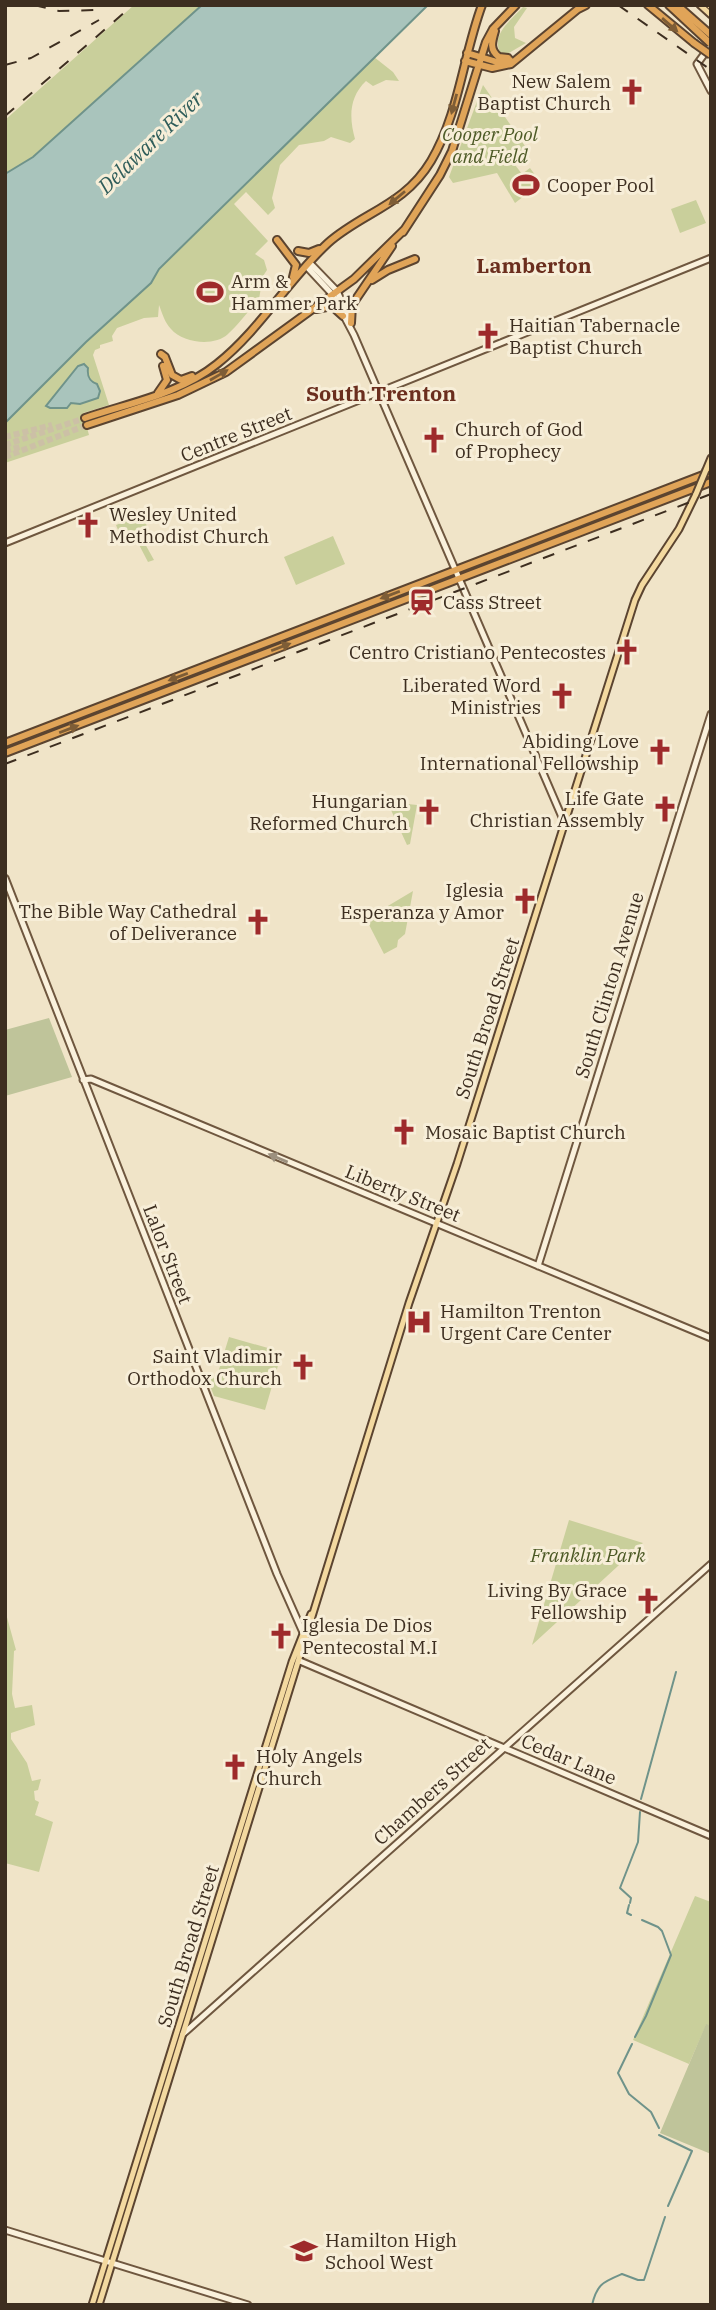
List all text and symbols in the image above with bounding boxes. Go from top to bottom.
one-way arrow [662,17,679,32]
place label: New Salem Baptist Church [477,69,611,115]
church icon: New Salem Baptist Church [617,77,647,107]
water label: Delaware River [91,84,209,200]
one-way arrow [448,93,459,115]
park label: Cooper Pool and Field [442,122,539,168]
sports icon: Cooper Pool [511,170,541,200]
place label: Cooper Pool [547,173,655,197]
one-way arrow [388,190,405,205]
district label: Lamberton [476,251,592,279]
place label: Arm & Hammer Park [231,269,357,315]
sports icon: Arm & Hammer Park [195,277,225,307]
place label: Haitian Tabernacle Baptist Church [509,313,680,359]
church icon: Haitian Tabernacle Baptist Church [473,321,503,351]
one-way arrow [209,369,229,381]
district label: South Trenton [306,379,456,407]
street label: Centre Street [177,401,295,467]
place label: Church of God of Prophecy [455,417,583,463]
church icon: Church of God of Prophecy [419,425,449,455]
place label: Wesley United Methodist Church [109,502,269,548]
church icon: Wesley United Methodist Church [73,510,103,540]
station icon: Cass Street [407,587,437,617]
one-way arrow [380,590,401,601]
place label: Cass Street [443,590,542,614]
church icon: Centro Cristiano Pentecostes [612,637,642,667]
place label: Centro Cristiano Pentecostes [349,640,606,664]
one-way arrow [271,641,292,652]
one-way arrow [167,671,188,682]
place label: Liberated Word Ministries [402,673,541,719]
church icon: Liberated Word Ministries [547,681,577,711]
one-way arrow [59,723,80,734]
place label: Abiding Love International Fellowship [420,729,639,775]
church icon: Abiding Love International Fellowship [645,737,675,767]
place label: Life Gate Christian Assembly [470,786,645,832]
place label: Hungarian Reformed Church [249,789,408,835]
church icon: Life Gate Christian Assembly [650,794,680,824]
church icon: Hungarian Reformed Church [414,797,444,827]
place label: Iglesia Esperanza y Amor [340,878,505,924]
church icon: Iglesia Esperanza y Amor [510,886,540,916]
street label: South Clinton Avenue [569,889,649,1081]
place label: The Bible Way Cathedral of Deliverance [18,899,237,945]
church icon: The Bible Way Cathedral of Deliverance [243,907,273,937]
street label: South Broad Street [450,934,525,1102]
church icon: Mosaic Baptist Church [389,1117,419,1147]
place label: Mosaic Baptist Church [425,1120,626,1144]
one-way arrow [268,1152,288,1164]
street label: Liberty Street [342,1159,464,1227]
street label: Lalor Street [138,1201,198,1307]
place label: Hamilton Trenton Urgent Care Center [440,1299,612,1345]
hospital icon: Hamilton Trenton Urgent Care Center [404,1307,434,1337]
place label: Saint Vladimir Orthodox Church [127,1344,283,1390]
church icon: Saint Vladimir Orthodox Church [288,1352,318,1382]
park label: Franklin Park [529,1543,646,1567]
place label: Living By Grace Fellowship [487,1578,627,1624]
church icon: Living By Grace Fellowship [633,1586,663,1616]
place label: Iglesia De Dios Pentecostal M.I [302,1613,438,1659]
church icon: Iglesia De Dios Pentecostal M.I [266,1621,296,1651]
street label: Cedar Lane [518,1728,620,1790]
street label: Chambers Street [368,1732,496,1850]
place label: Holy Angels Church [256,1744,362,1790]
church icon: Holy Angels Church [220,1752,250,1782]
street label: South Broad Street [152,1862,224,2030]
place label: Hamilton High School West [325,2228,457,2274]
school or university icon: Hamilton High School West [289,2236,319,2266]

